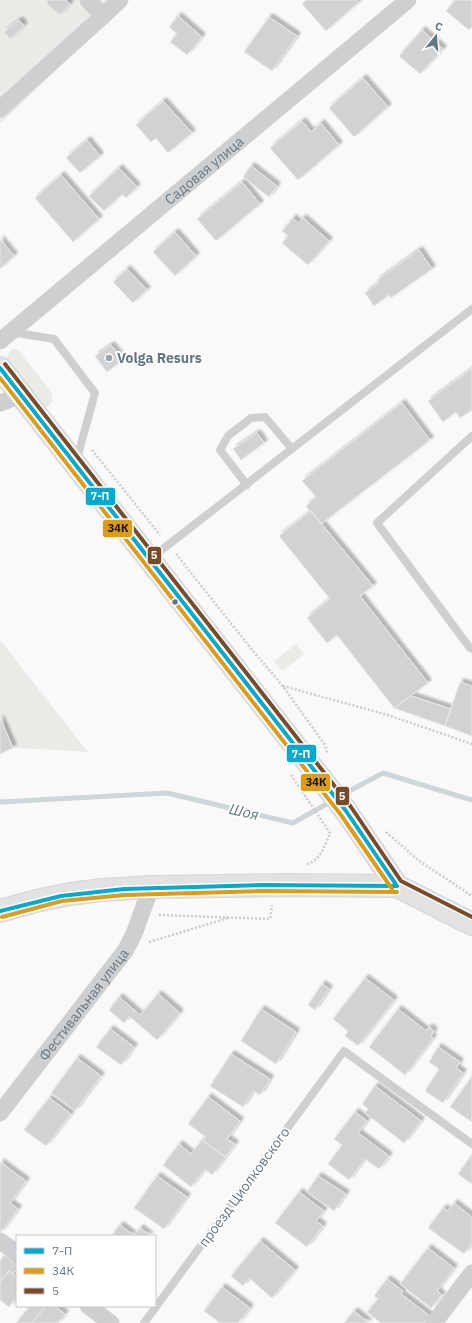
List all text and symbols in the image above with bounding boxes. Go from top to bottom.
north arrow [416,16,456,56]
text: С [433,19,444,34]
street label: Садовая улица [161,132,248,209]
place label: Volga Resurs [117,349,202,367]
marker: Volga Resurs [104,353,114,363]
line badge: 7-П [85,487,116,506]
text: 7-П [91,489,109,503]
line badge: 34К [102,519,133,538]
text: 34К [108,521,128,535]
line badge: 5 [147,546,162,565]
text: 5 [151,548,158,562]
unlabelled marker [170,597,180,607]
line badge: 7-П [286,744,317,763]
text: 7-П [292,747,310,761]
line badge: 34К [300,773,331,792]
text: 34К [306,775,326,789]
line badge: 5 [335,786,350,806]
text: 5 [339,789,346,803]
water label: Шоя [227,799,261,824]
street label: Фестивальная улица [35,944,133,1064]
street label: проезд Циолковского [195,1123,294,1250]
legend [16,1235,156,1307]
text: 7-П [52,1243,72,1258]
text: 34К [52,1263,74,1278]
text: 5 [52,1283,59,1298]

